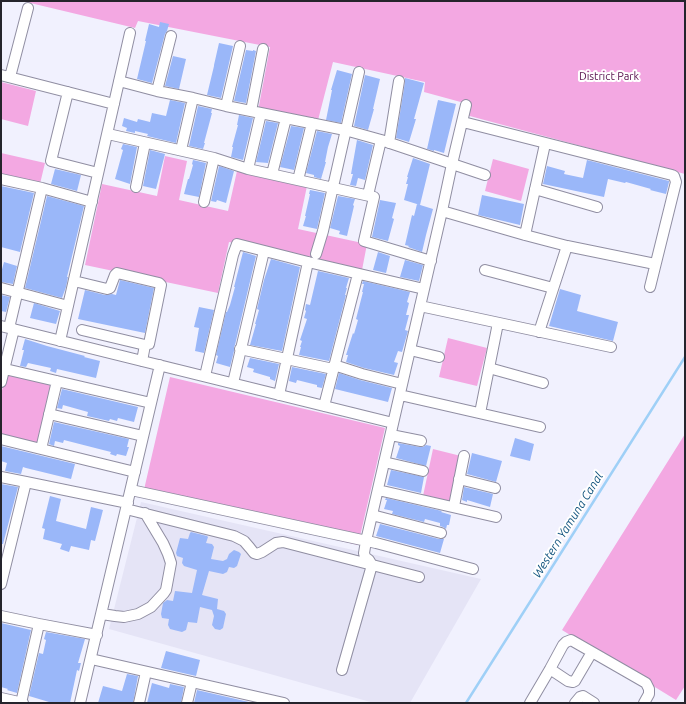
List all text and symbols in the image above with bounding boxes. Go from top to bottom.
park label: District Park [579,69,639,83]
water label: Western Yamuna Canal [530,470,606,580]

